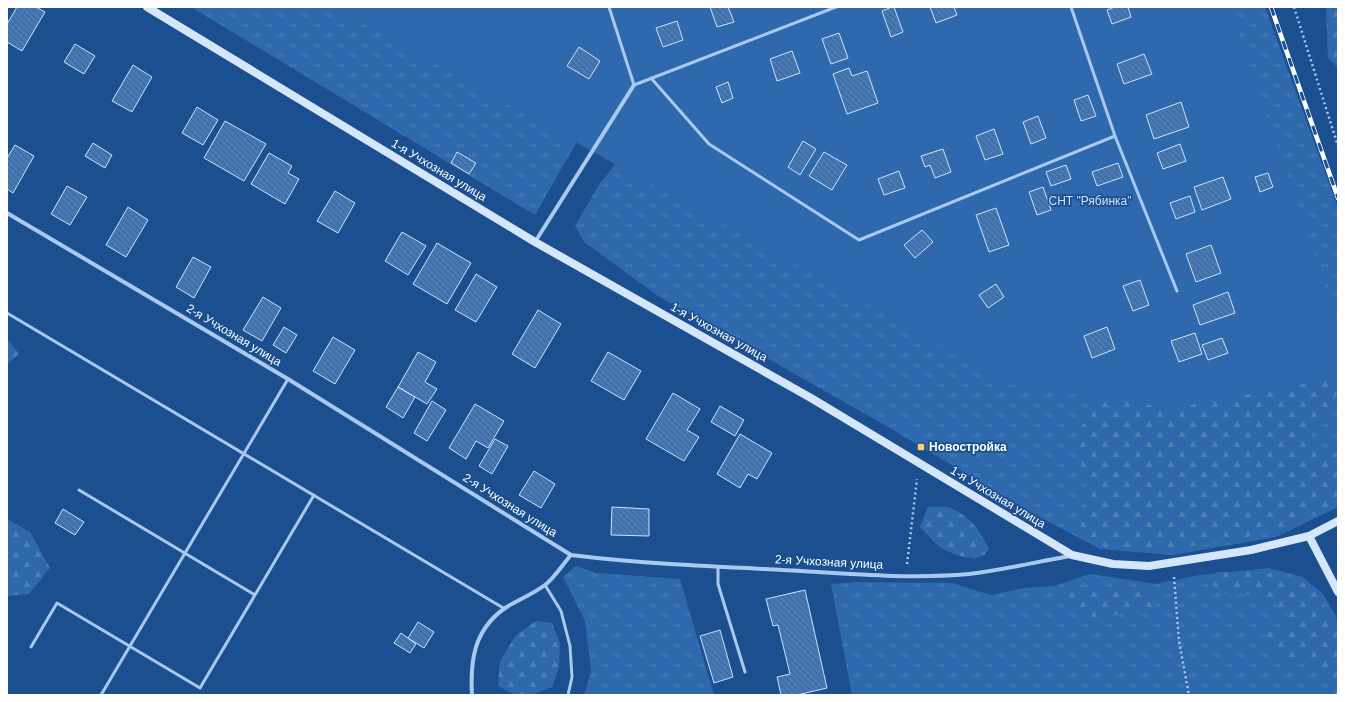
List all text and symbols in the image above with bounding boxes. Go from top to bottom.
street label: 1-я Учхозная улица [389,136,489,204]
park label: СНТ "Рябинка" [1048,194,1132,208]
street label: 1-я Учхозная улица [668,300,770,365]
street label: 2-я Учхозная улица [184,301,284,369]
place label: Новостройка [929,440,1007,454]
marker: Новостройка [916,442,926,452]
street label: 1-я Учхозная улица [948,463,1048,531]
street label: 2-я Учхозная улица [460,470,560,540]
street label: 2-я Учхозная улица [775,552,884,572]

